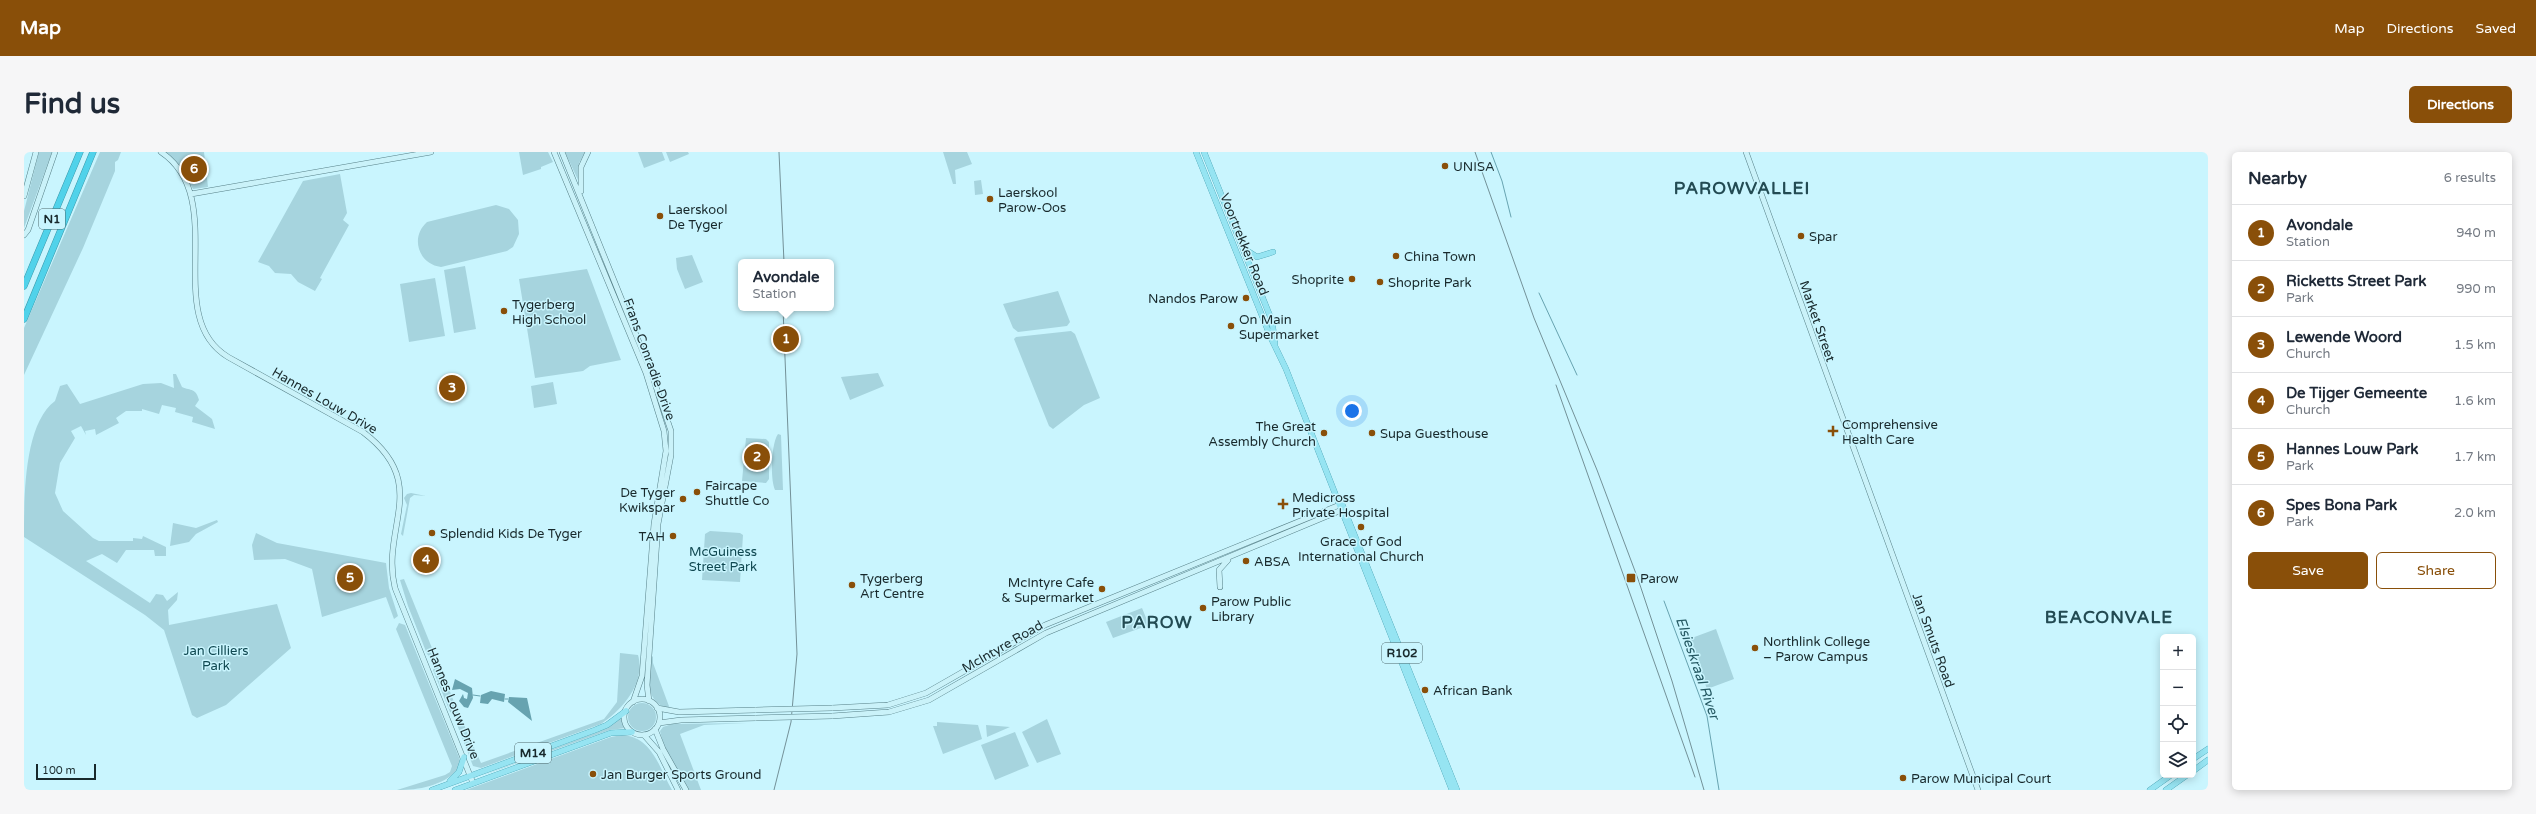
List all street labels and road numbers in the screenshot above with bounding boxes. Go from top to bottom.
street label: Voortrekker Road [1216,191,1272,298]
road number: N1 [39,209,65,229]
street label: Market Street [1796,279,1838,364]
street label: Frans Conradie Drive [620,296,679,422]
street label: Hannes Louw Drive [269,364,380,438]
street label: Jan Smuts Road [1909,591,1958,690]
street label: McIntyre Road [959,617,1046,676]
road number: R102 [1382,643,1422,663]
street label: Hannes Louw Drive [423,645,483,762]
road number: M14 [515,743,551,763]

